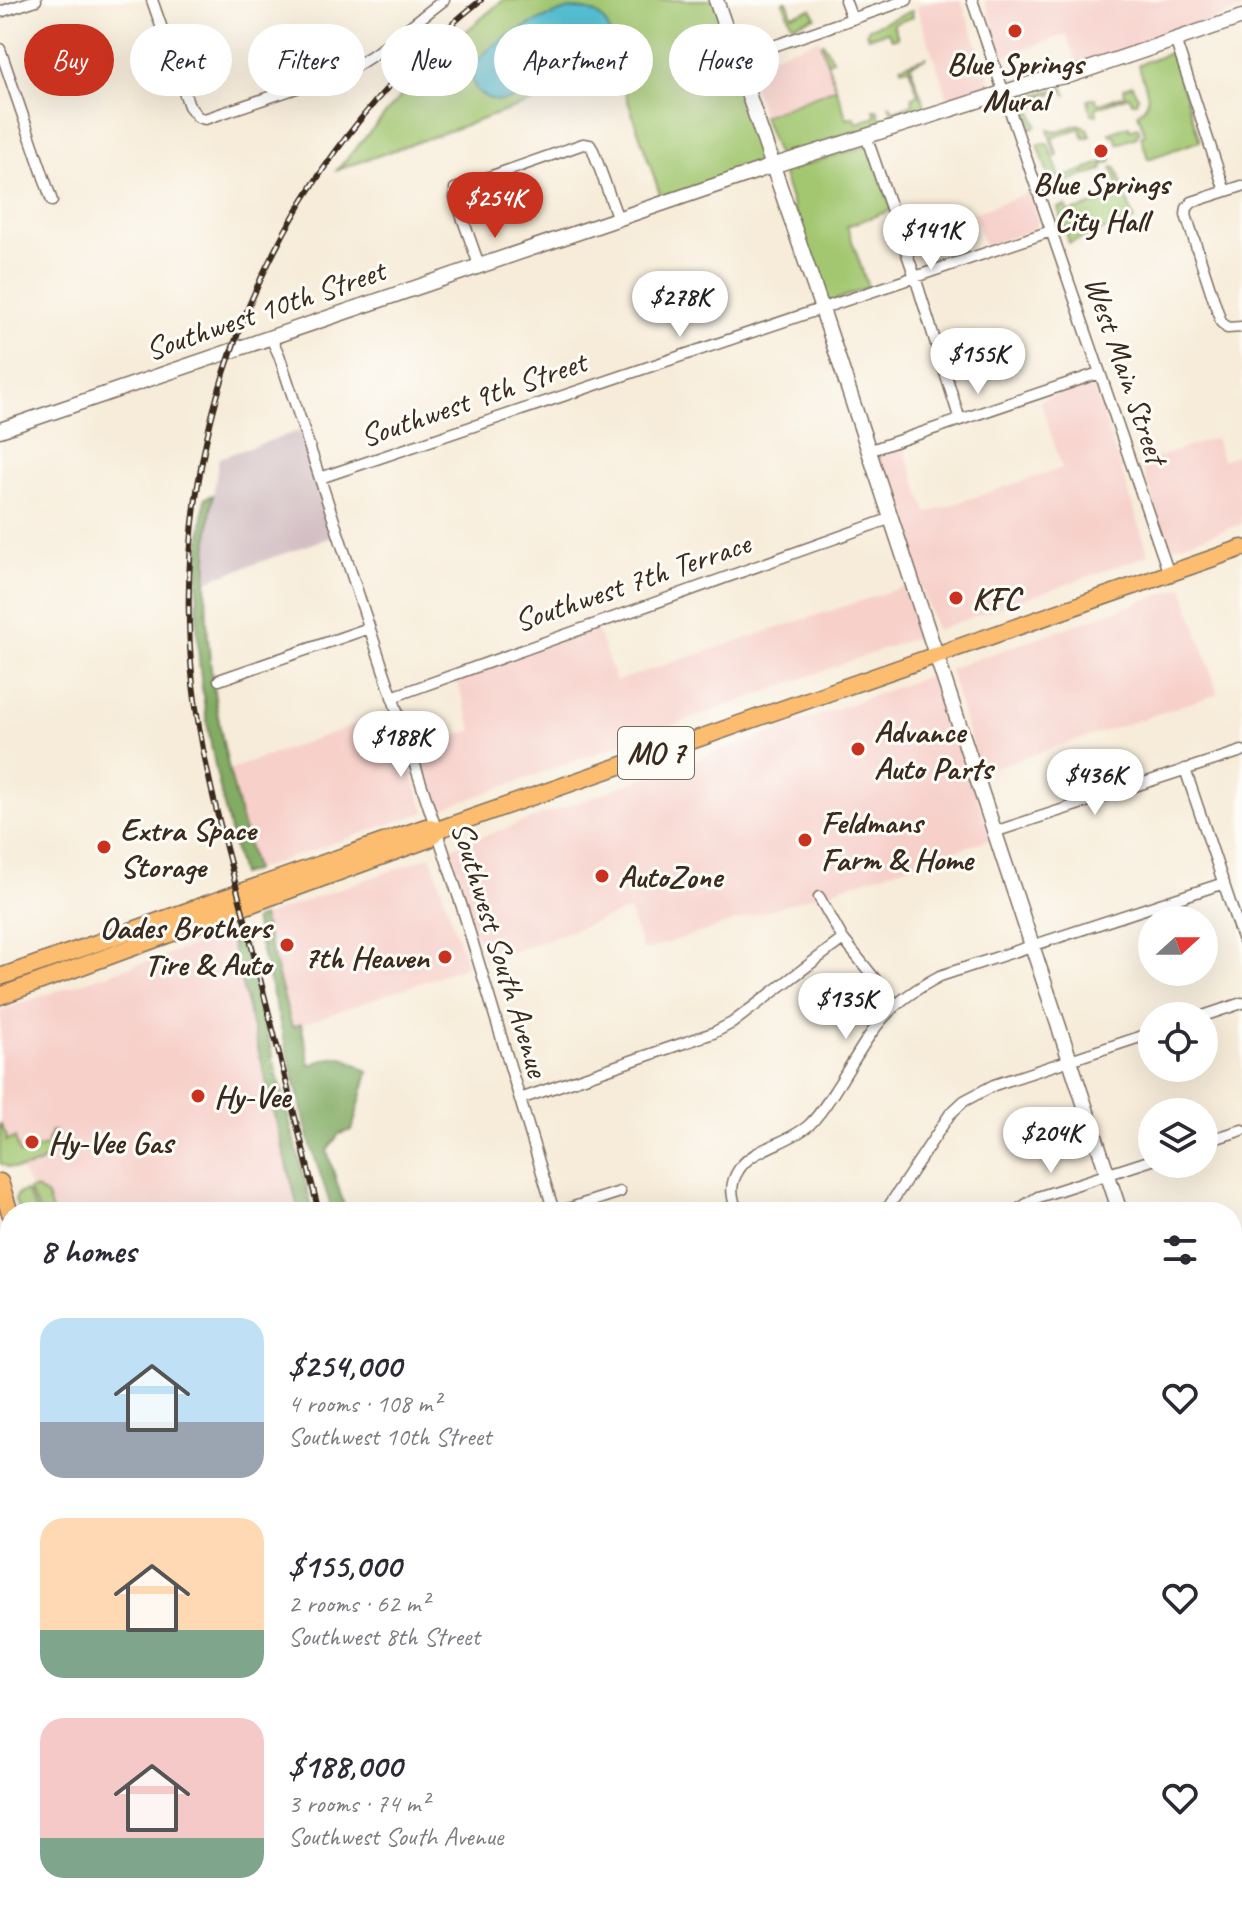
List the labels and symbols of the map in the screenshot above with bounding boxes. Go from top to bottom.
marker: Blue Springs Mural [1006,22,1024,40]
place label: Blue Springs Mural [947,43,1086,121]
marker: Blue Springs City Hall [1092,142,1110,160]
place label: Blue Springs City Hall [1033,163,1172,241]
pin: $254K [439,172,551,240]
pin: $141K [875,204,987,272]
street label: Southwest 10th Street [140,249,393,370]
pin: $278K [624,271,736,339]
street label: West Main Street [1075,271,1179,473]
pin: $155K [922,328,1034,396]
street label: Southwest 9th Street [355,340,594,457]
street label: Southwest 7th Terrace [509,522,758,642]
place label: KFC [972,578,1024,619]
marker: KFC [947,589,965,607]
pin: $188K [345,711,457,779]
place label: Advance Auto Parts [874,711,995,789]
road number: MO 7 [618,727,694,779]
marker: Advance Auto Parts [849,740,867,758]
pin: $436K [1039,749,1151,817]
place label: Feldmans Farm & Home [821,802,975,880]
place label: Extra Space Storage [120,809,258,887]
street label: Southwest South Avenue [442,816,559,1084]
marker: Feldmans Farm & Home [796,831,814,849]
marker: Extra Space Storage [95,838,113,856]
place label: AutoZone [618,856,725,897]
marker: AutoZone [593,867,611,885]
north arrow [1138,906,1218,986]
place label: Oades Brothers Tire & Auto [99,907,274,985]
marker: Oades Brothers Tire & Auto [278,936,296,954]
place label: 7th Heaven [303,937,430,978]
marker: 7th Heaven [436,948,454,966]
pin: $135K [790,973,902,1041]
place label: Hy-Vee [214,1076,292,1117]
marker: Hy-Vee [189,1087,207,1105]
pin: $204K [995,1107,1107,1175]
place label: Hy-Vee Gas [48,1122,176,1163]
marker: Hy-Vee Gas [23,1133,41,1151]

